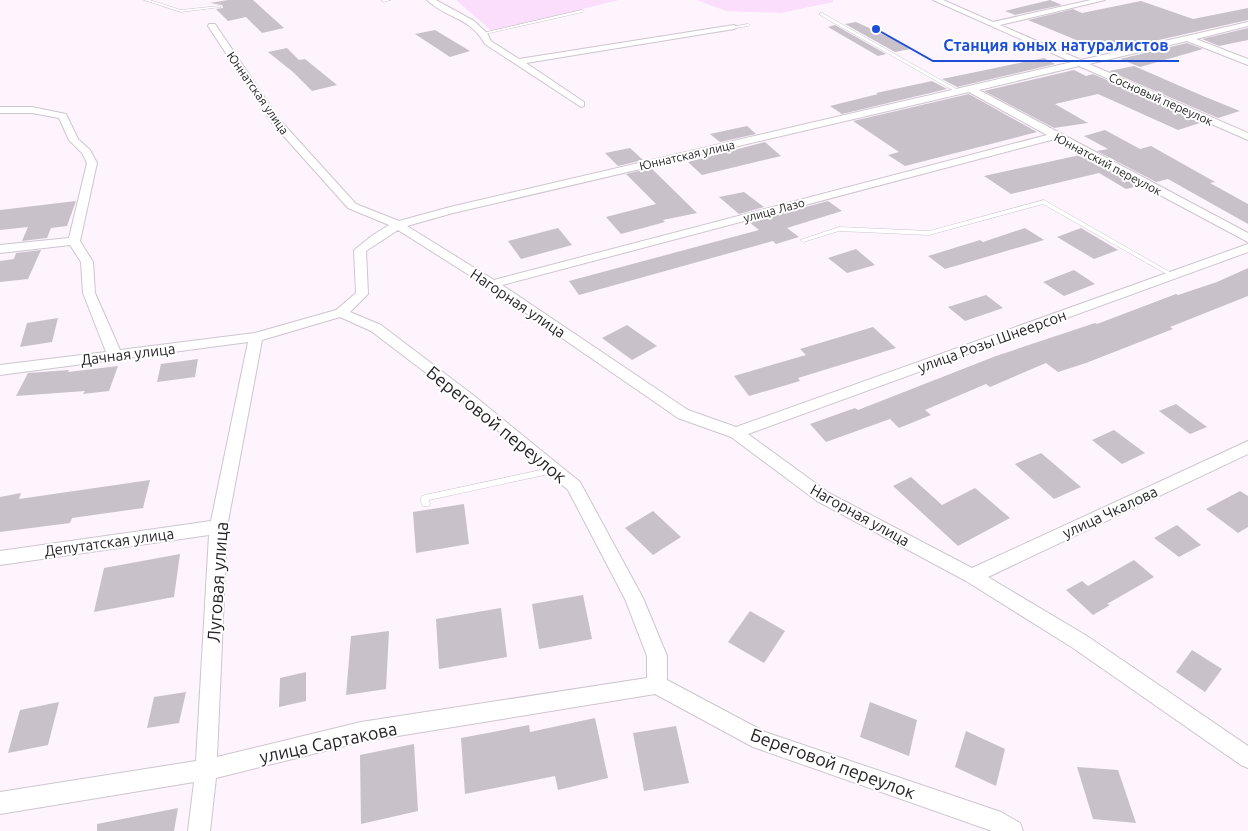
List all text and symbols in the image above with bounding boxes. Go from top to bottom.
callout: Станция юных натуралистов [933,30,1179,61]
text: Станция юных натуралистов [943,36,1169,54]
street label: Юннатская улица [225,49,291,137]
street label: Сосновый переулок [1107,70,1215,128]
street label: Юннатский переулок [1052,130,1164,198]
street label: Юннатская улица [638,138,736,172]
street label: улица Лазо [742,196,806,224]
street label: Нагорная улица [467,265,569,341]
street label: улица Розы Шнеерсон [915,306,1069,376]
street label: Дачная улица [80,340,176,368]
street label: Береговой переулок [423,361,571,487]
street label: Нагорная улица [807,481,913,549]
street label: улица Чкалова [1060,483,1160,541]
street label: Луговая улица [203,521,231,643]
street label: Депутатская улица [43,524,175,560]
street label: улица Сартакова [257,718,399,766]
street label: Береговой переулок [748,724,918,802]

